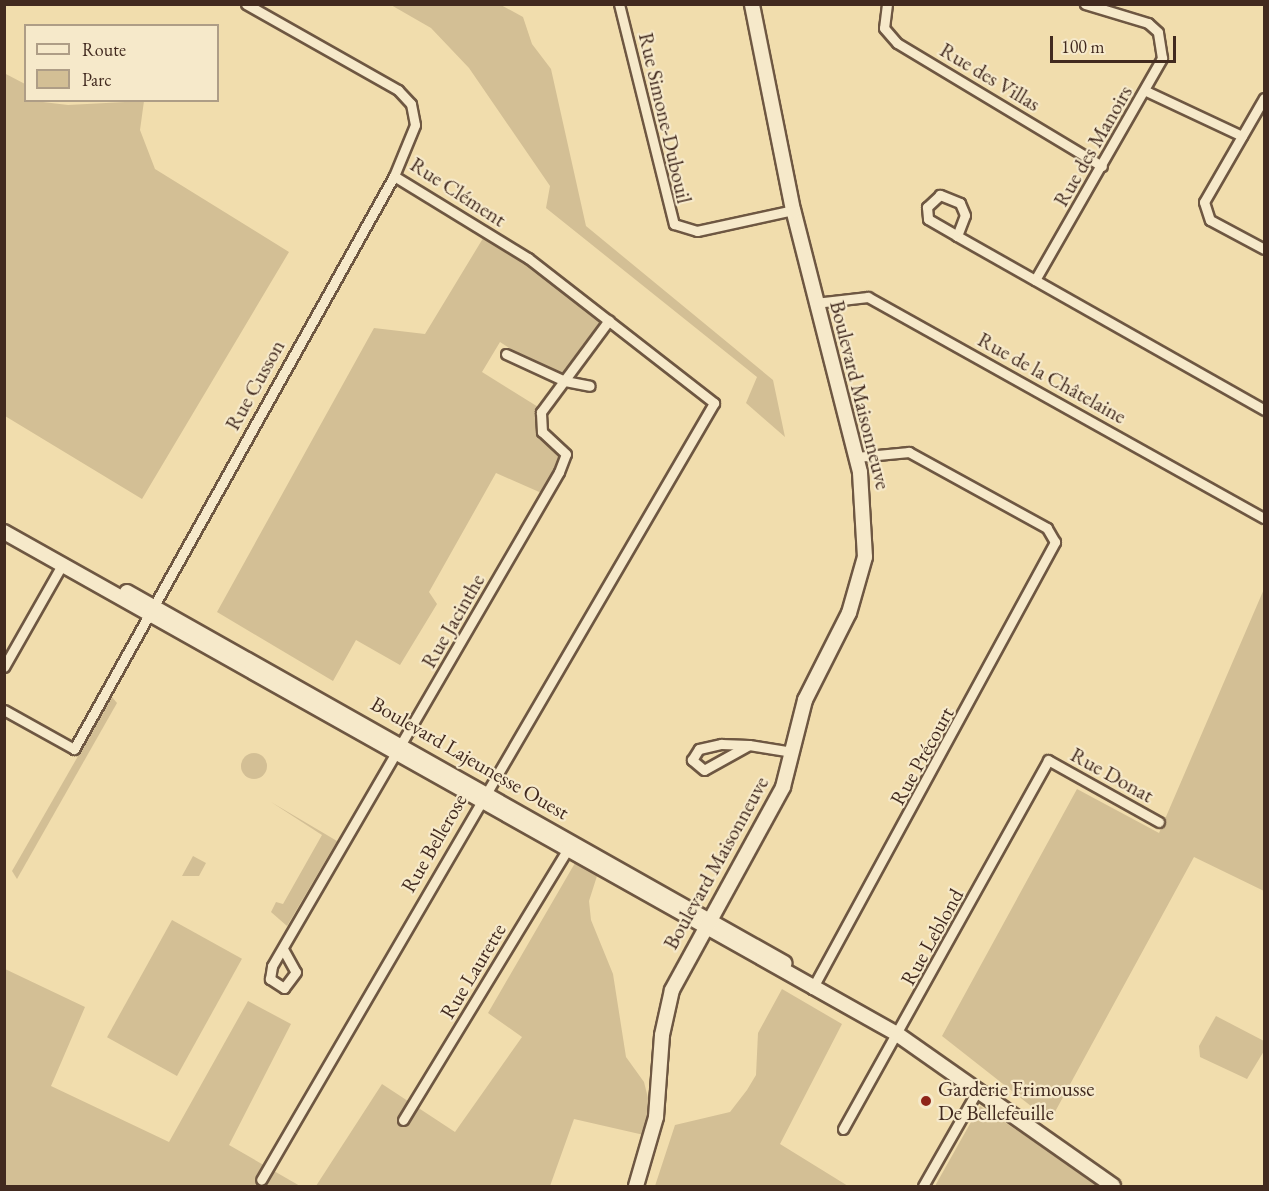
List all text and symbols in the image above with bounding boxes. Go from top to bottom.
legend [24,24,219,102]
scale bar [1053,24,1179,62]
street label: Rue Simone-Dubouil [633,30,697,206]
text: 100 m [1061,35,1105,58]
street label: Rue des Villas [935,37,1045,117]
text: Route [82,38,126,61]
text: Parc [82,68,112,91]
street label: Rue des Manoirs [1048,81,1138,211]
street label: Rue Clément [406,152,510,232]
street label: Boulevard Maisonneuve [824,298,896,492]
street label: Rue de la Châtelaine [973,327,1131,429]
street label: Rue Cusson [220,335,290,435]
street label: Rue Jacinthe [416,570,490,672]
street label: Boulevard Lajeunesse Ouest [367,691,573,825]
street label: Rue Précourt [885,703,959,809]
street label: Rue Donat [1066,742,1158,808]
street label: Boulevard Maisonneuve [658,772,774,954]
street label: Rue Bellerose [396,789,472,897]
street label: Rue Leblond [895,884,969,990]
street label: Rue Laurette [435,919,511,1023]
place label: Garderie Frimousse De Bellefeuille [938,1076,1095,1126]
marker: Garderie Frimousse De Bellefeuille [919,1094,933,1108]

